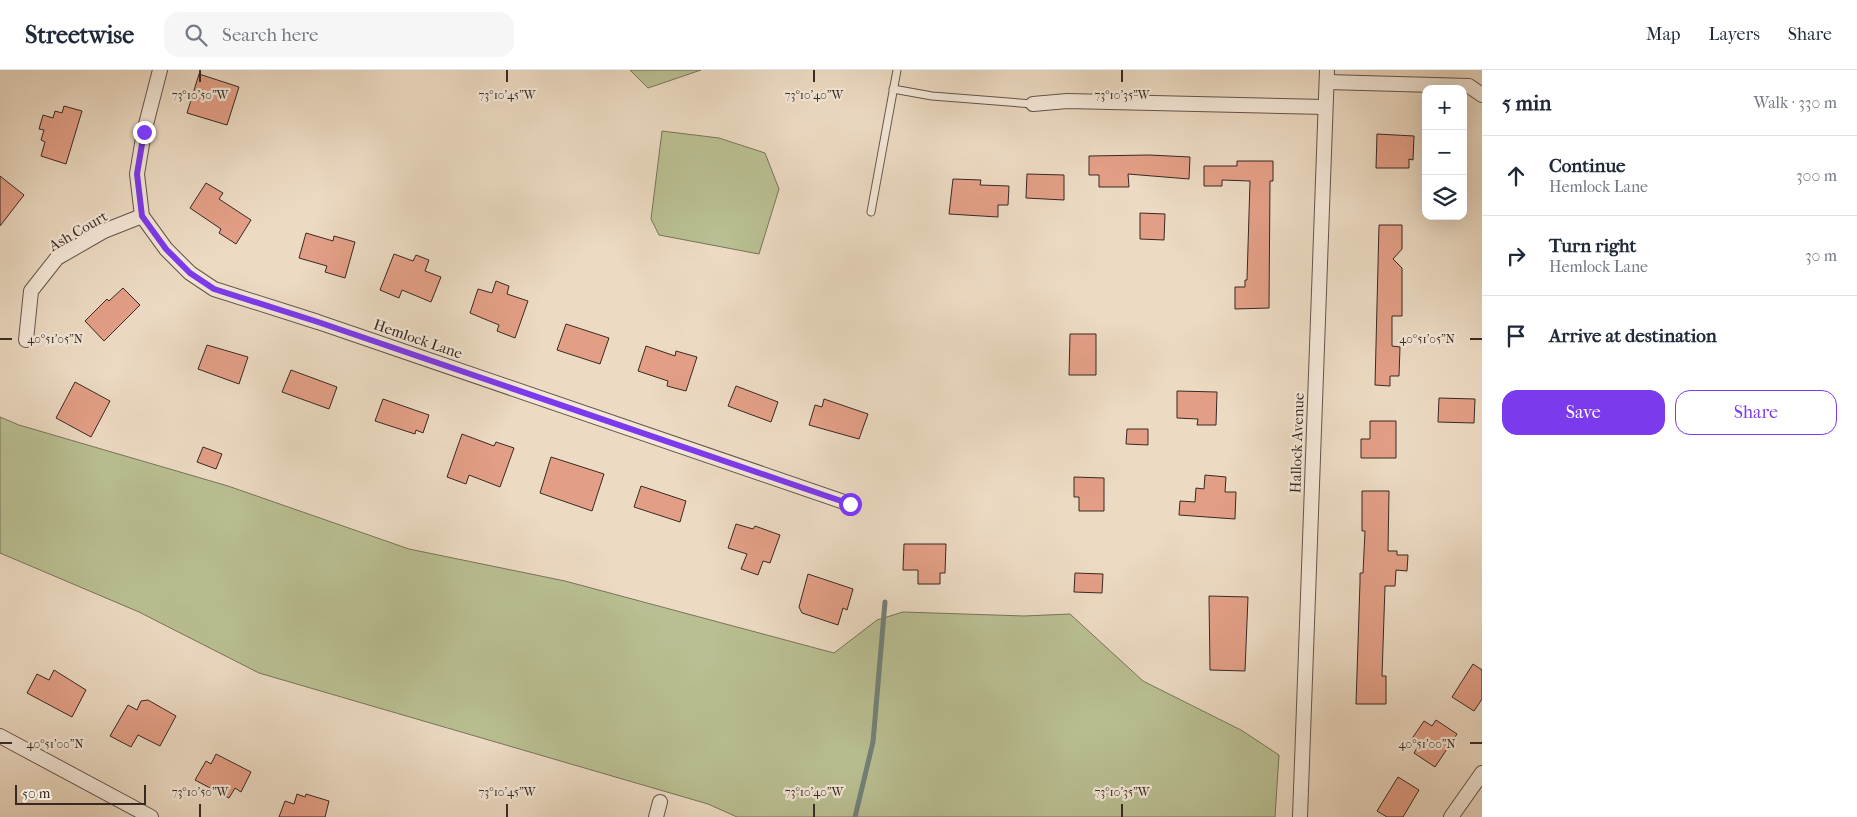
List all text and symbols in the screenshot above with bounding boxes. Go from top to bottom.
search box [164,12,514,57]
text: Streetwise [25,21,134,49]
icon: search [182,21,210,49]
text: Search here [222,24,318,46]
text: Map [1646,24,1680,45]
text: Layers [1708,24,1760,45]
text: Share [1788,24,1832,45]
map controls [1422,85,1467,220]
button: + [1422,85,1467,130]
text: 73°10'50"W [172,88,230,102]
text: 73°10'45"W [479,88,537,102]
text: 73°10'40"W [785,88,845,102]
text: 73°10'35"W [1094,88,1151,102]
text: 5 min [1502,91,1551,115]
text: Walk · 330 m [1754,93,1837,112]
route end [133,121,156,144]
button: − [1422,130,1467,175]
text: Continue [1549,155,1625,177]
icon: ahead [1502,162,1530,190]
text: 300 m [1796,166,1837,185]
button: layers [1422,175,1467,220]
text: Hemlock Lane [1549,177,1648,196]
street label: Ash Court [45,207,111,255]
text: Turn right [1549,235,1636,257]
icon: right [1502,242,1530,270]
text: 30 m [1805,246,1837,265]
text: Hemlock Lane [1549,257,1648,276]
street label: Hemlock Lane [371,315,465,363]
icon: arrive [1502,322,1530,350]
text: Arrive at destination [1549,325,1717,347]
text: 40°51'05"N [27,332,83,346]
text: 40°51'05"N [1399,332,1455,346]
button: Save [1502,390,1665,435]
button: Share [1675,390,1837,435]
street label: Hallock Avenue [1286,392,1308,494]
route start [839,493,862,516]
text: 40°51'00"N [26,737,84,751]
text: 40°51'00"N [1398,737,1456,751]
scale bar [15,782,146,805]
text: 50 m [22,785,50,802]
text: 73°10'50"W [172,785,230,799]
text: 73°10'45"W [479,785,537,799]
text: 73°10'40"W [785,785,845,799]
text: 73°10'35"W [1094,785,1151,799]

